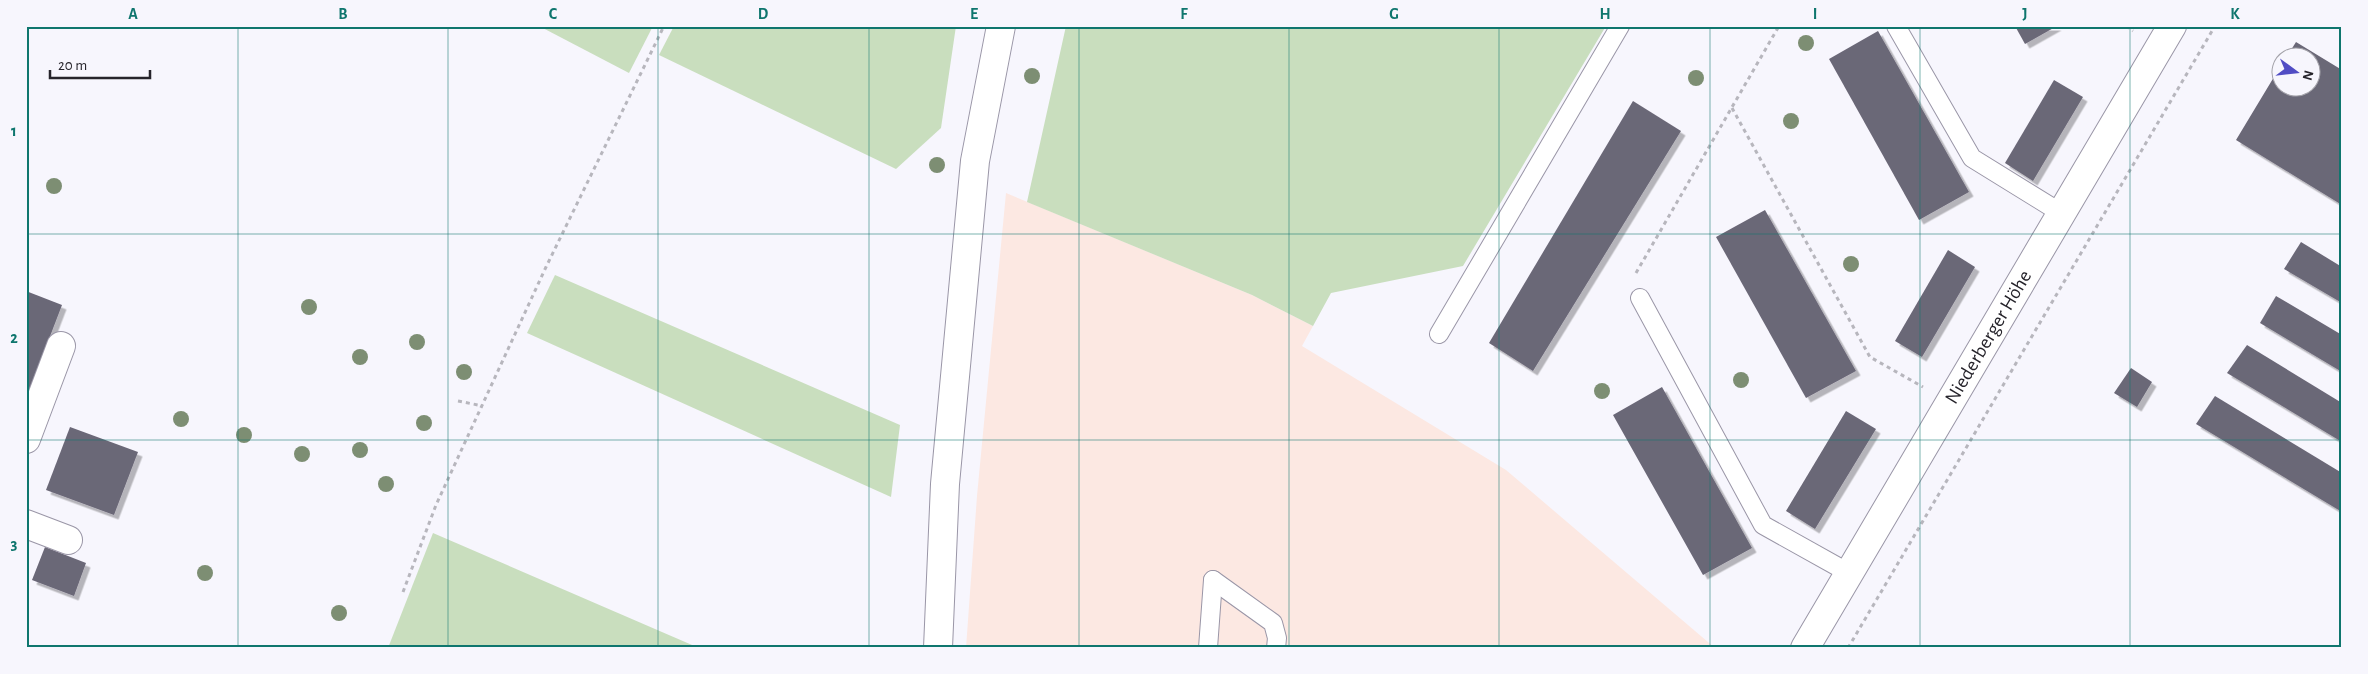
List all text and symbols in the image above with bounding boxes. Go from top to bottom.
text: A [128,6,138,22]
text: B [338,6,348,22]
text: C [549,6,558,22]
text: D [758,6,769,22]
text: E [970,6,978,22]
text: F [1180,6,1188,22]
text: G [1389,6,1399,22]
text: H [1599,6,1611,22]
text: I [1813,6,1817,22]
text: J [2022,6,2028,22]
text: K [2230,6,2240,22]
scale bar [50,48,150,80]
north arrow [2270,48,2320,98]
text: 20 m [58,58,87,73]
text: N [2300,69,2316,82]
text: 1 [11,123,17,139]
street label: Niederberger Höhe [1941,267,2036,407]
text: 2 [10,330,18,346]
text: 3 [11,536,18,552]

